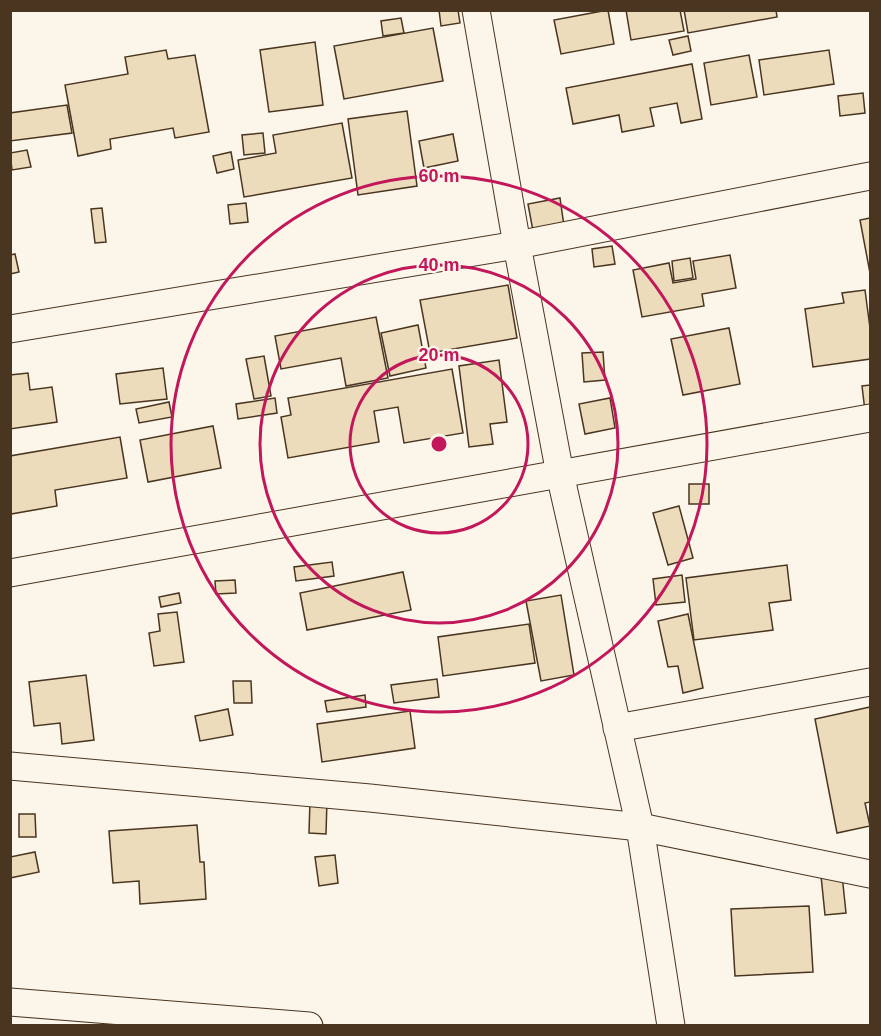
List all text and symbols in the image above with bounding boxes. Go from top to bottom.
text: 60 m [418,166,460,186]
text: 40 m [418,255,460,275]
text: 20 m [418,345,460,365]
centre of rings [429,434,449,454]

